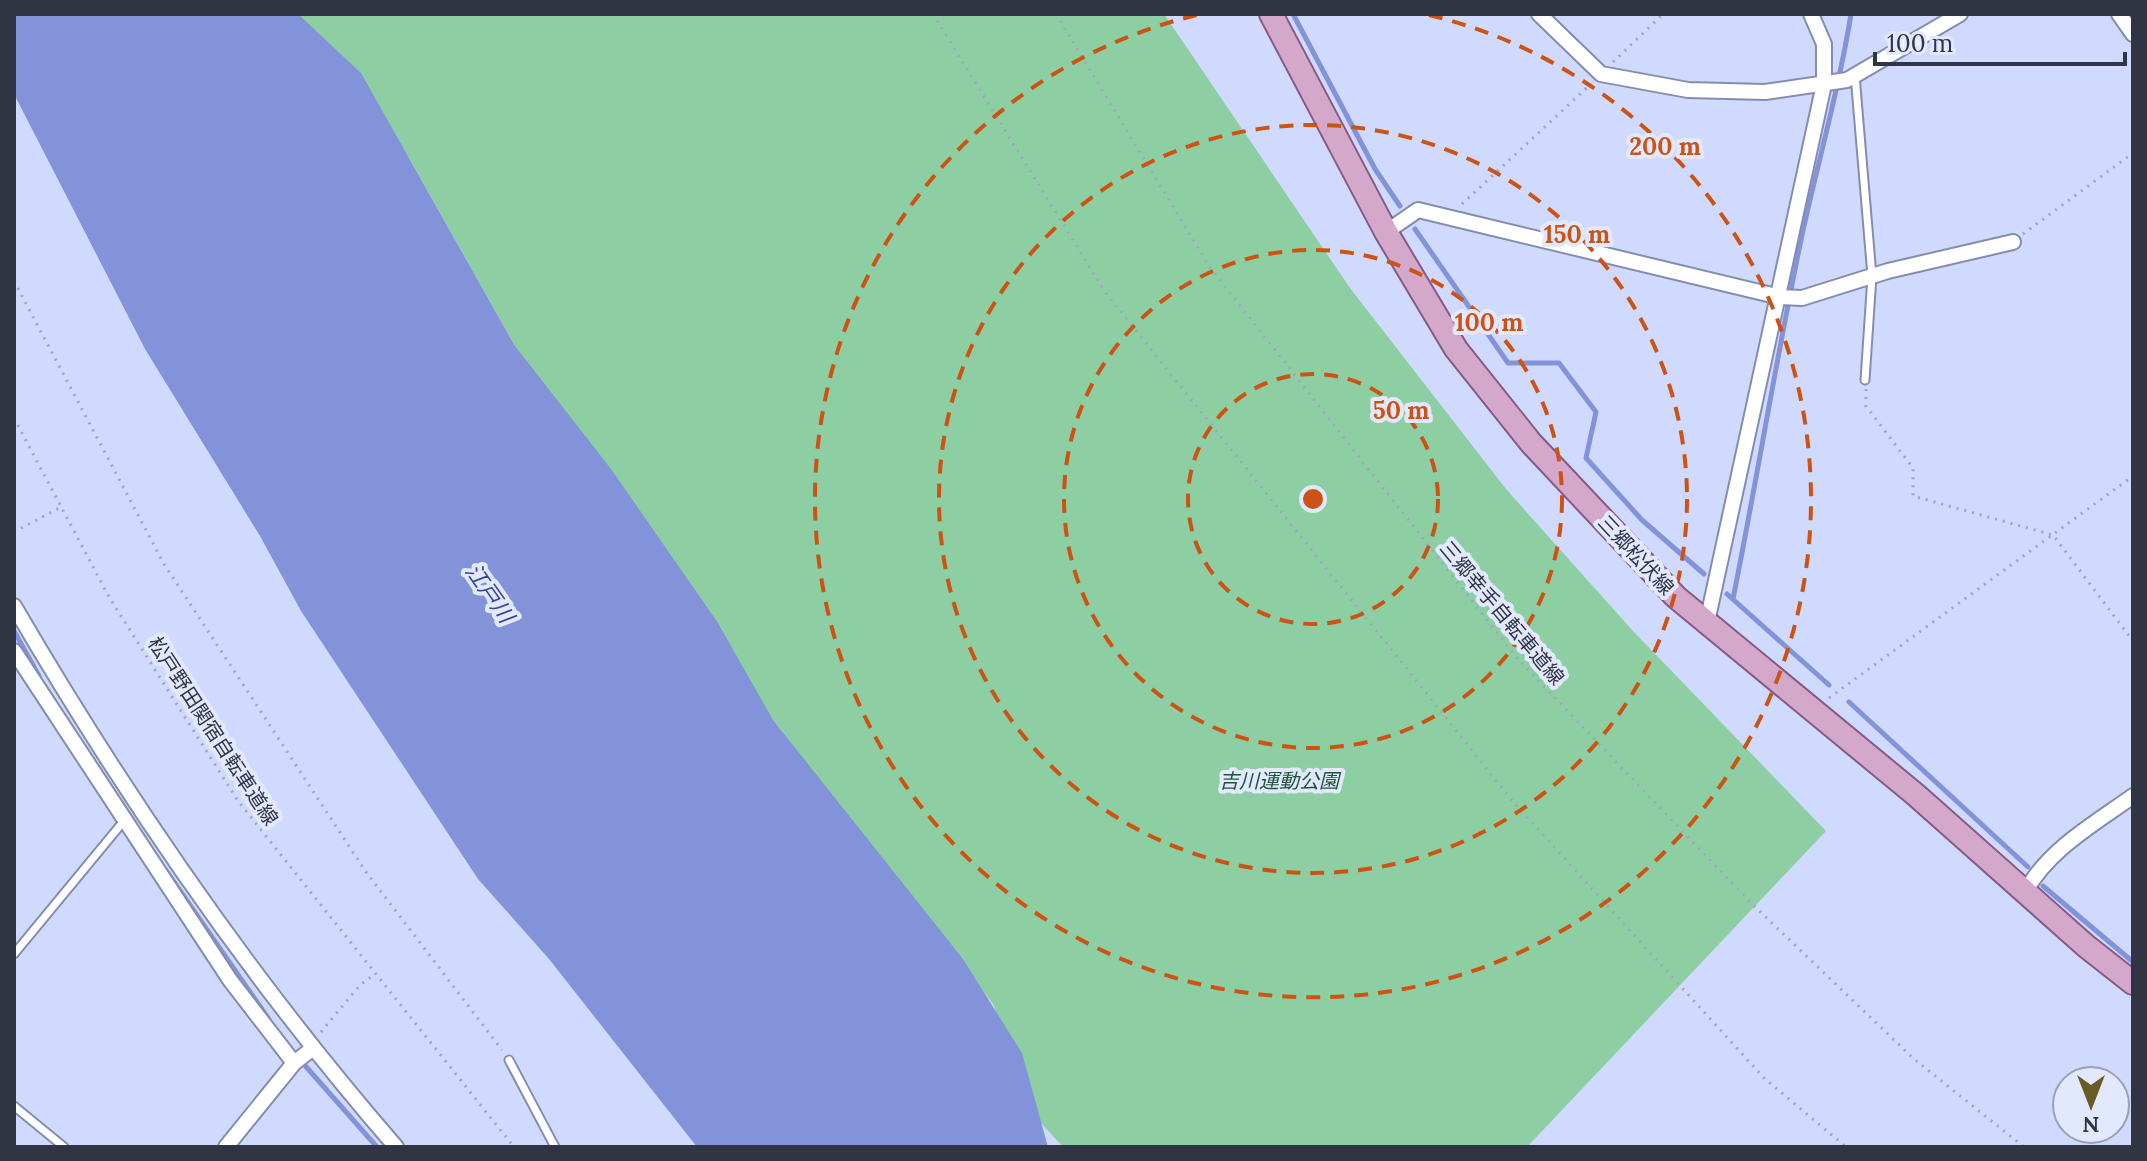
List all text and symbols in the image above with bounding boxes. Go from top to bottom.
scale bar [1875,16,2125,66]
text: 100 m [1887,28,1953,59]
text: 200 m [1629,131,1701,162]
text: 150 m [1544,219,1610,250]
text: 100 m [1455,307,1523,338]
text: 50 m [1373,395,1429,426]
centre of rings [1299,485,1327,513]
street label: 三郷松伏線 [1593,510,1680,600]
street label: 三郷幸手自転車道線 [1435,536,1570,690]
water label: 江戸川 [460,558,522,630]
street label: 松戸野田関宿自転車道線 [143,632,284,830]
park label: 吉川運動公園 [1219,768,1342,793]
north arrow [2051,1065,2131,1145]
text: N [2082,1111,2100,1139]

